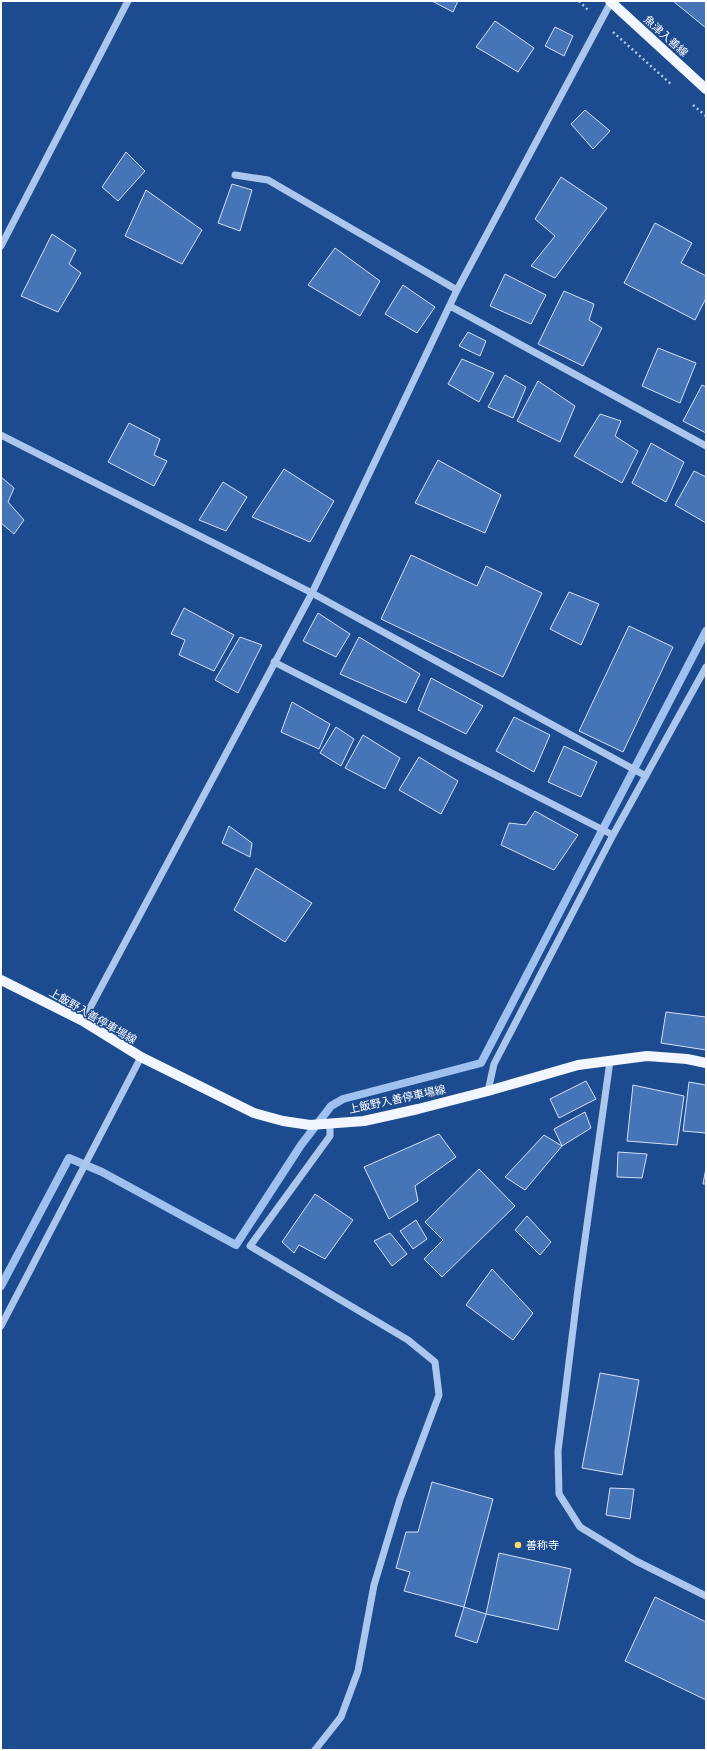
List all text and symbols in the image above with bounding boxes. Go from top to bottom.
street label: 魚津入善線 [641,13,690,60]
street label: 上飯野入善停車場線 [47,986,139,1047]
street label: 上飯野入善停車場線 [347,1083,447,1116]
place label: 善称寺 [526,1539,559,1552]
marker: 善称寺 [513,1540,523,1550]

